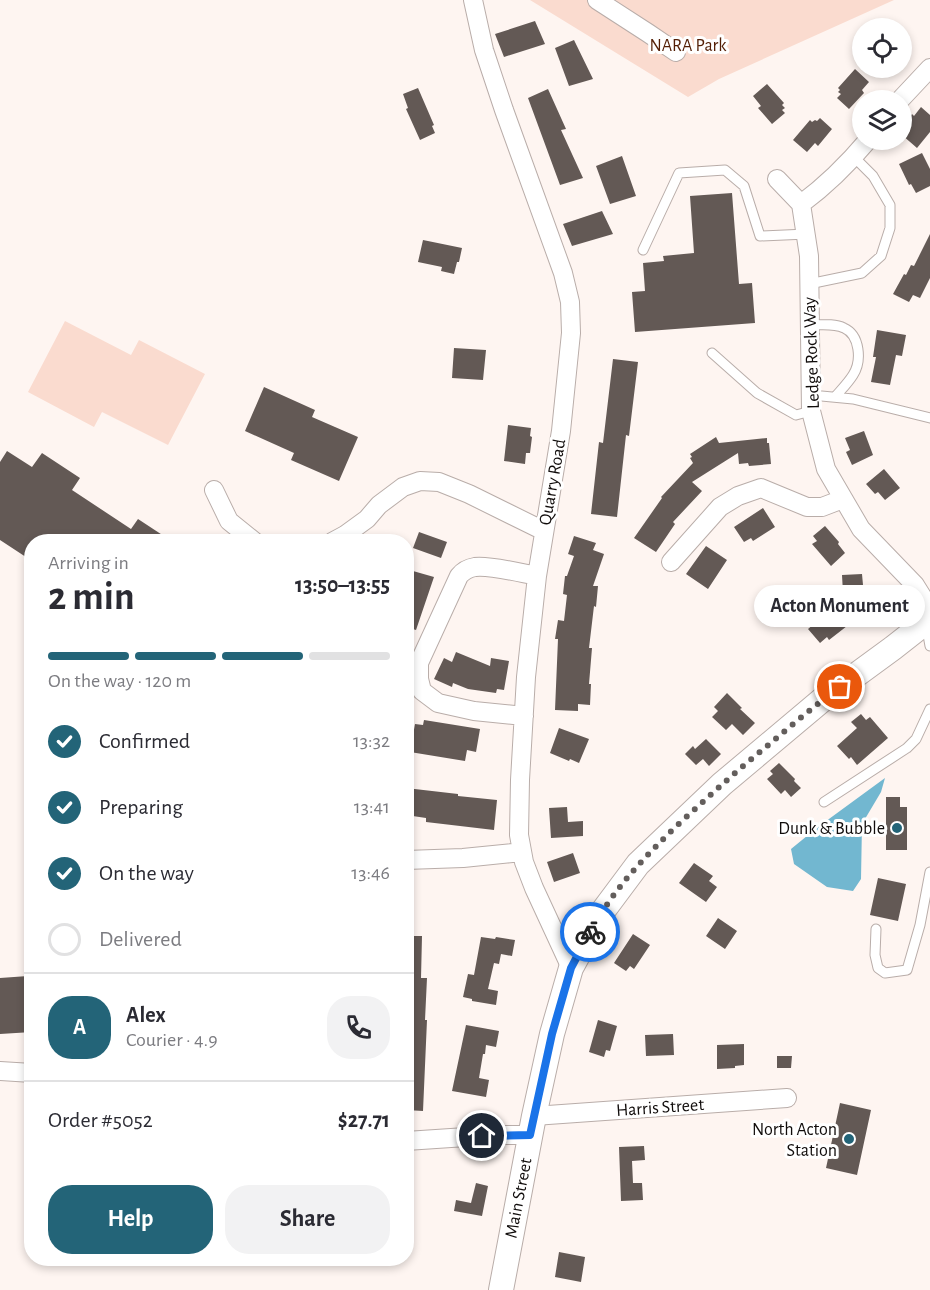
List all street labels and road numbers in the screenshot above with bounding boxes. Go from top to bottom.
street label: Ledge Rock Way [801,296,823,409]
street label: Quarry Road [537,438,569,527]
street label: Harris Street [616,1096,705,1120]
street label: Main Street [502,1156,536,1240]

